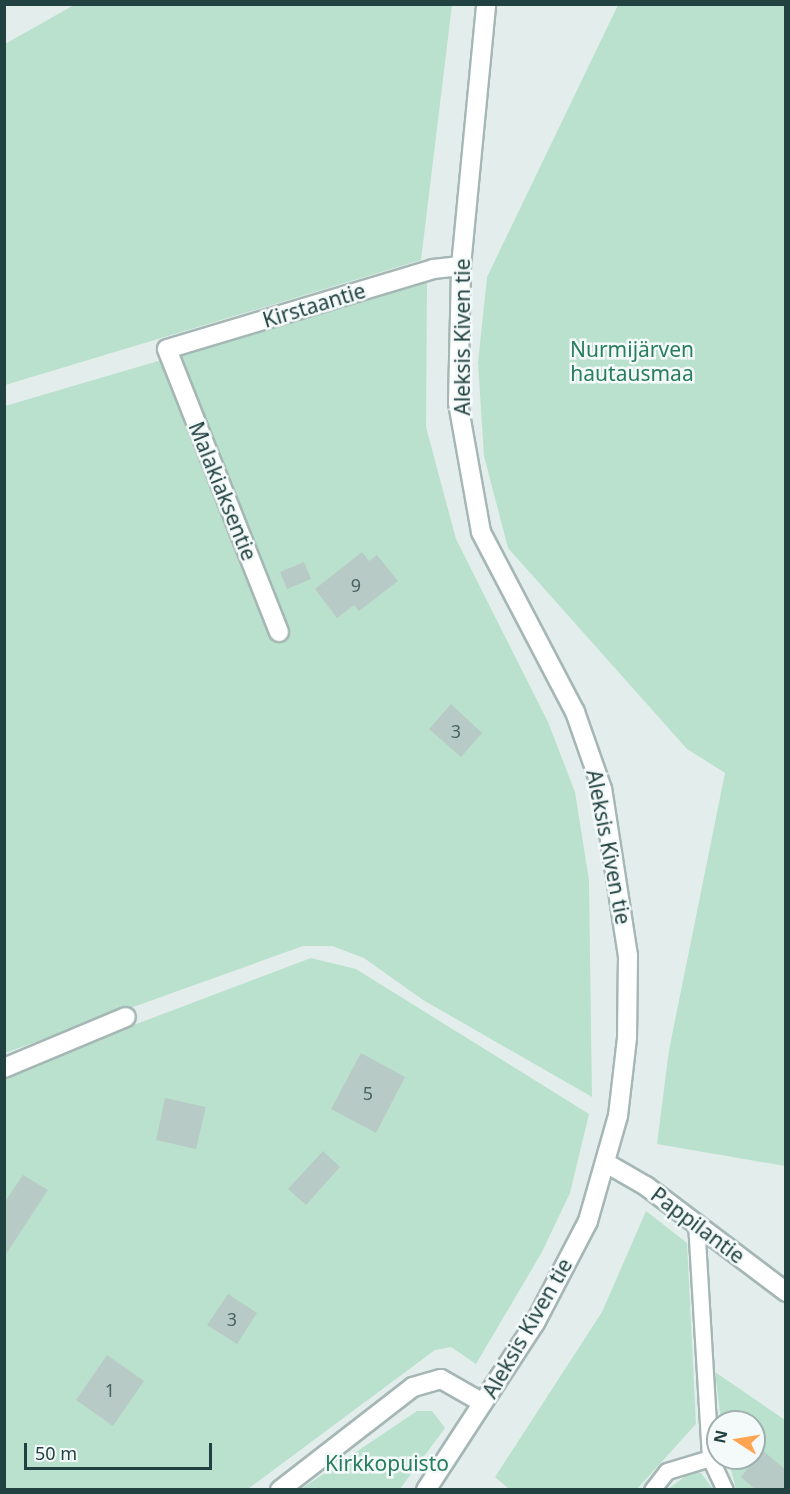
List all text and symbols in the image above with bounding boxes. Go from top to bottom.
street label: Aleksis Kiven tie [449,258,475,416]
street label: Kirstaantie [260,277,368,333]
park label: Nurmijärven hautausmaa [570,336,694,386]
street label: Malakiaksentie [184,418,262,564]
house number: 9 [351,574,361,596]
house number: 3 [451,720,461,742]
street label: Aleksis Kiven tie [582,767,636,927]
house number: 5 [363,1082,373,1104]
street label: Pappilantie [646,1182,750,1268]
street label: Aleksis Kiven tie [477,1254,577,1402]
house number: 3 [227,1308,237,1330]
house number: 1 [105,1379,115,1401]
north arrow [706,1410,766,1470]
text: N [708,1428,732,1445]
scale bar [27,1431,214,1469]
text: 50 m [35,1441,77,1465]
park label: Kirkkopuisto [325,1450,449,1476]

